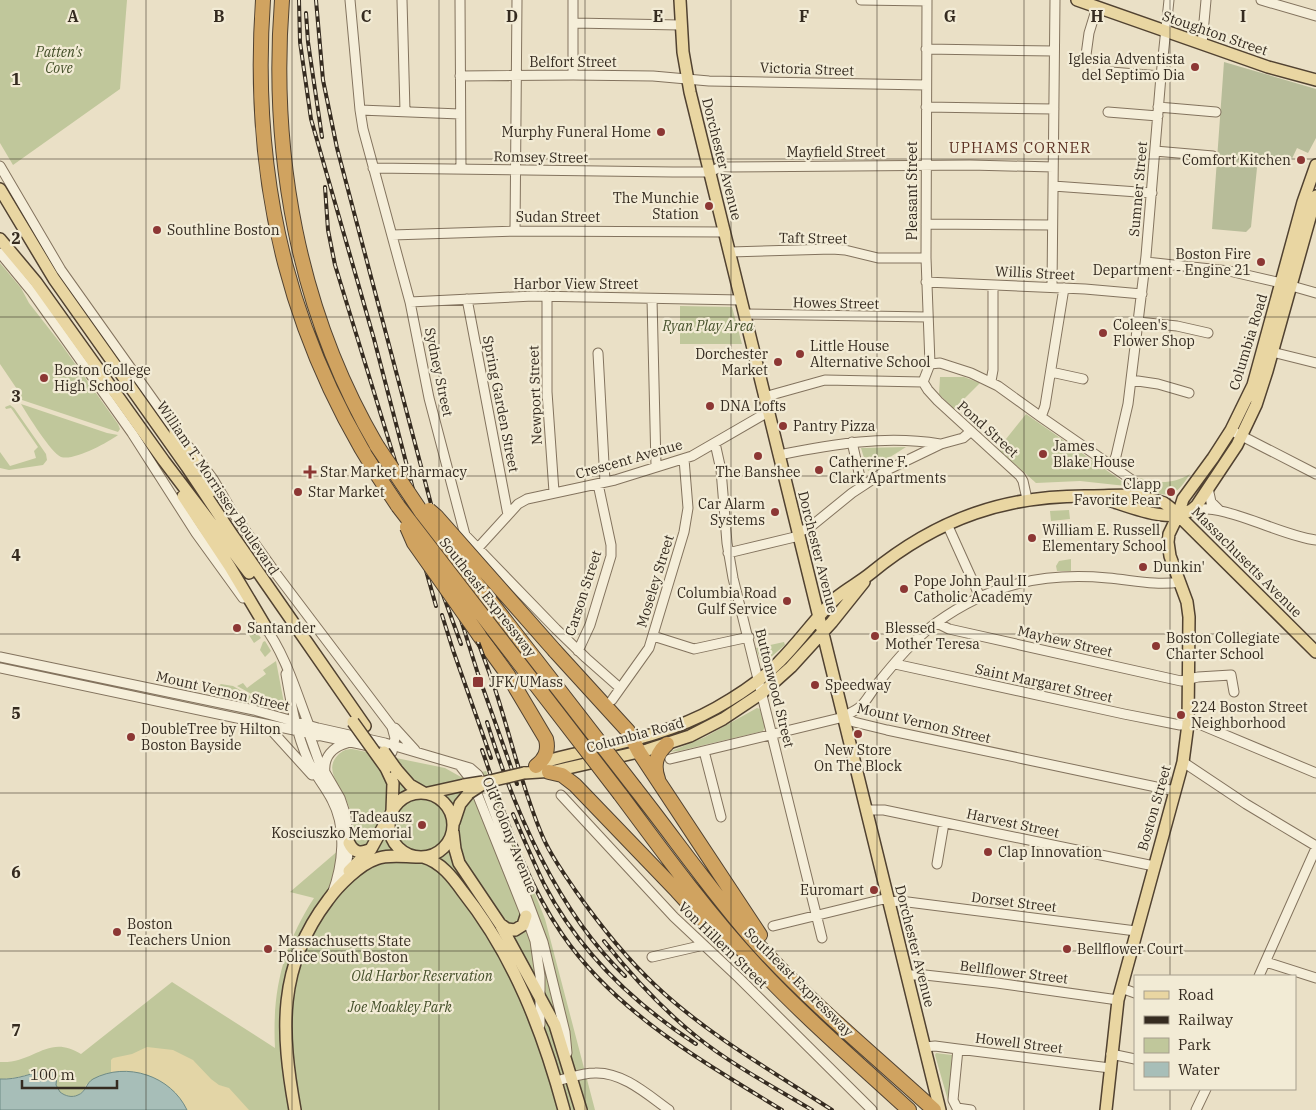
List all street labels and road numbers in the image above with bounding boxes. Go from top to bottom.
street label: Stoughton Street [1160,7,1270,60]
street label: Belfort Street [529,53,617,71]
street label: Victoria Street [760,58,854,80]
street label: Dorchester Avenue [698,96,746,222]
street label: Pleasant Street [903,141,921,241]
street label: Sumner Street [1125,141,1151,237]
street label: Mayfield Street [787,143,885,161]
street label: Romsey Street [493,147,589,167]
street label: Sudan Street [516,208,600,226]
street label: Taft Street [779,228,847,248]
street label: Willis Street [995,262,1075,284]
street label: Harbor View Street [513,275,639,293]
street label: Columbia Road [1225,291,1271,393]
street label: Howes Street [793,293,879,313]
street label: Sydney Street [421,326,457,418]
street label: Spring Garden Street [479,334,523,474]
street label: Newport Street [524,345,546,445]
street label: Pond Street [954,397,1022,461]
street label: William T. Morrissey Boulevard [153,398,283,579]
street label: Crescent Avenue [573,435,685,483]
street label: Dorchester Avenue [794,489,842,615]
street label: Massachusetts Avenue [1188,503,1306,621]
street label: Moseley Street [632,532,678,630]
street label: Southeast Expressway [436,534,541,661]
street label: Carson Street [561,548,605,638]
street label: Mayhew Street [1016,621,1114,661]
street label: Buttonwood Street [751,626,799,750]
street label: Saint Margaret Street [974,660,1114,706]
street label: Mount Vernon Street [154,667,292,715]
street label: Mount Vernon Street [855,699,993,747]
street label: Columbia Road [584,713,686,757]
street label: Boston Street [1133,763,1175,853]
street label: Old Colony Avenue [478,774,542,896]
street label: Harvest Street [965,804,1061,842]
street label: Dorchester Avenue [891,883,939,1009]
street label: Dorset Street [970,888,1058,916]
street label: Von Hillern Street [674,898,772,992]
street label: Southeast Expressway [741,924,858,1041]
street label: Bellflower Street [959,956,1069,988]
street label: Howell Street [974,1029,1064,1057]

